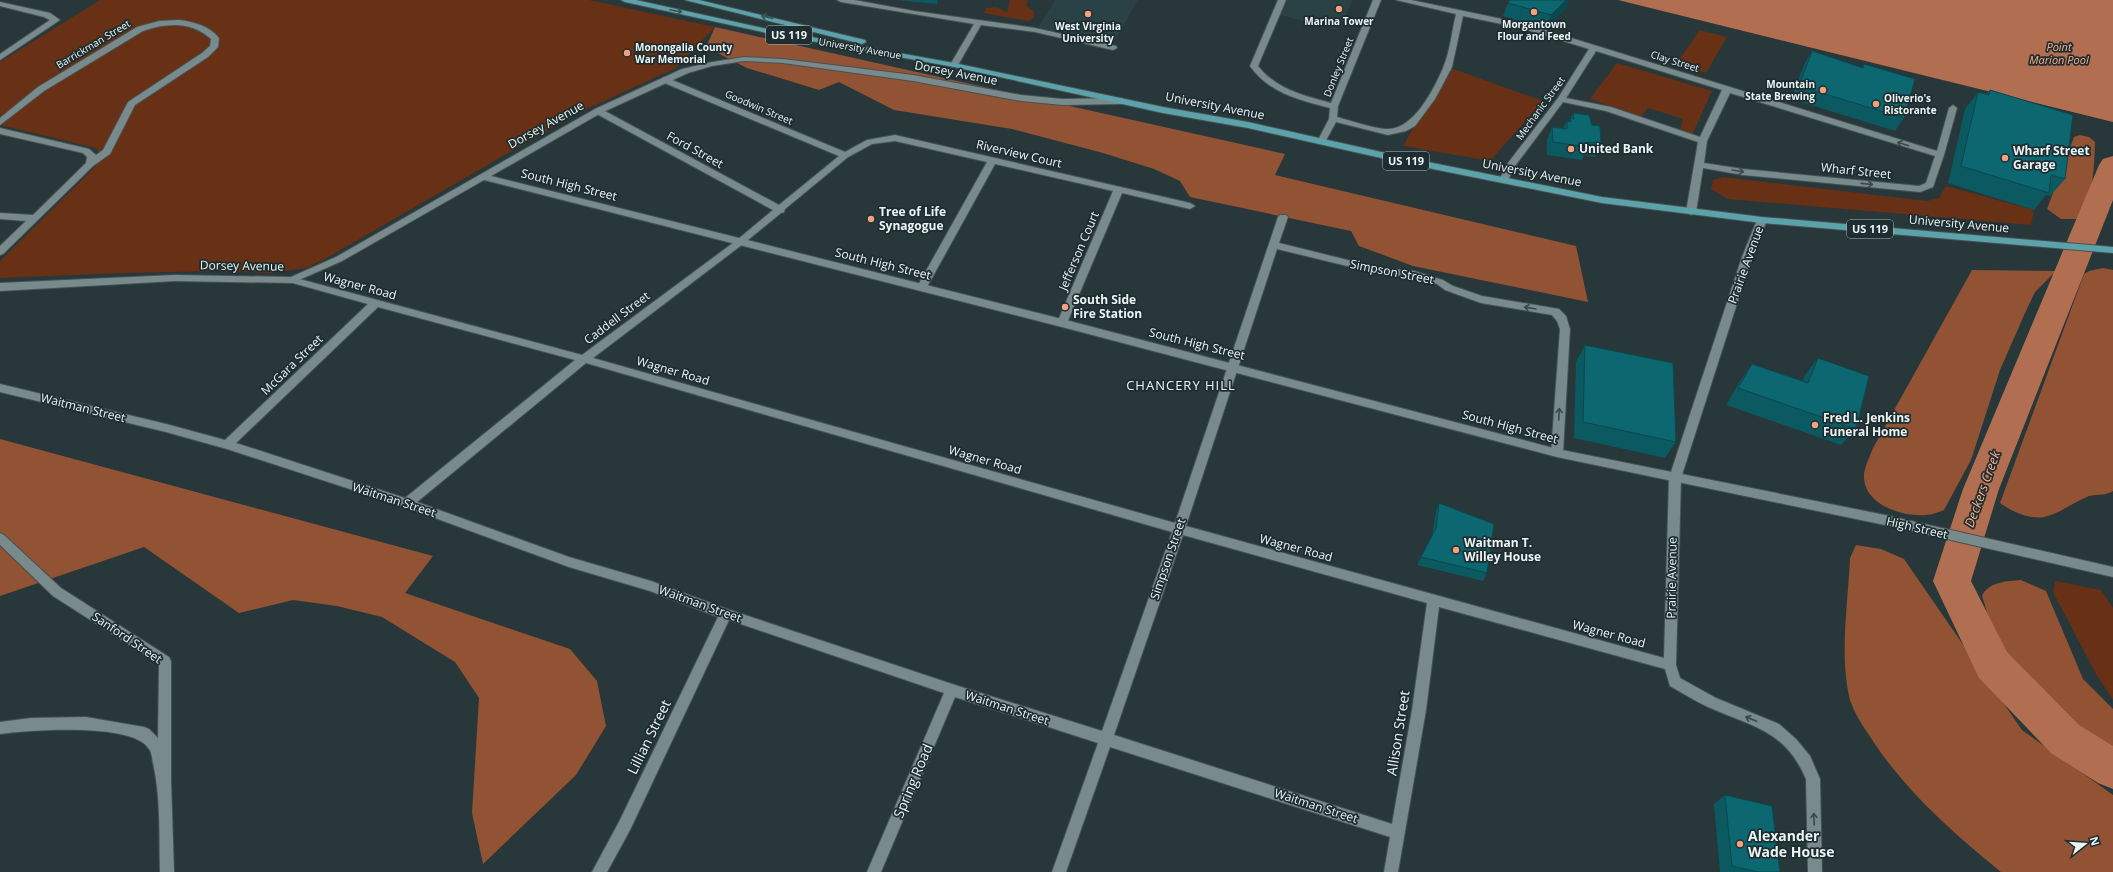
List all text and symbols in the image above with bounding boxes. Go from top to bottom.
marker: Marina Tower [1334,4,1344,14]
marker: Morgantown Flour and Feed [1529,7,1539,17]
one-way arrow [670,8,683,16]
marker: West Virginia University [1083,9,1093,19]
one-way arrow [761,13,774,21]
place label: Marina Tower [1304,14,1374,28]
street label: Barrickman Street [53,16,133,72]
place label: Morgantown Flour and Feed [1497,17,1571,43]
place label: West Virginia University [1055,19,1121,45]
road number: US 119 [766,26,812,44]
street label: University Avenue [817,34,903,62]
street label: Donley Street [1320,35,1356,99]
water label: Point Marion Pool [2029,39,2089,67]
place label: Monongalia County War Memorial [635,40,732,66]
street label: Clay Street [1649,47,1701,75]
marker: Monongalia County War Memorial [622,48,632,58]
street label: Dorsey Avenue [913,56,999,89]
street label: Mechanic Street [1512,73,1568,142]
place label: Mountain State Brewing [1745,77,1815,103]
marker: Mountain State Brewing [1818,85,1828,95]
street label: Goodwin Street [723,86,795,128]
street label: University Avenue [1164,88,1266,124]
place label: Oliverio's Ristorante [1884,91,1937,117]
street label: Dorsey Avenue [505,97,587,152]
marker: Oliverio's Ristorante [1871,99,1881,109]
street label: Ford Street [664,127,727,172]
street label: Riverview Court [975,135,1064,172]
place label: United Bank [1579,140,1654,157]
one-way arrow [1897,140,1910,147]
place label: Wharf Street Garage [2013,142,2090,173]
marker: United Bank [1566,144,1576,154]
road number: US 119 [1383,152,1429,170]
marker: Wharf Street Garage [2000,153,2010,163]
street label: University Avenue [1481,155,1583,191]
street label: Wharf Street [1820,158,1892,183]
street label: South High Street [519,164,619,205]
one-way arrow [1731,167,1744,175]
one-way arrow [1860,180,1873,188]
place label: Tree of Life Synagogue [879,203,946,234]
street label: Jefferson Court [1054,209,1103,294]
street label: University Avenue [1908,211,2010,236]
marker: Tree of Life Synagogue [866,214,876,224]
road number: US 119 [1847,220,1893,238]
street label: Prairie Avenue [1724,223,1768,306]
street label: South High Street [833,243,933,284]
street label: Simpson Street [1349,255,1435,288]
street label: Dorsey Avenue [200,256,285,275]
street label: Wagner Road [322,268,399,303]
street label: Caddell Street [580,287,653,348]
place label: South Side Fire Station [1073,291,1142,322]
marker: South Side Fire Station [1060,302,1070,312]
one-way arrow [1524,304,1537,312]
street label: South High Street [1147,323,1247,364]
street label: McGara Street [257,331,326,399]
street label: Wagner Road [635,352,712,389]
district label: CHANCERY HILL [1126,376,1236,394]
street label: Waitman Street [39,389,127,426]
street label: South High Street [1460,406,1560,447]
one-way arrow [1555,408,1563,421]
place label: Fred L. Jenkins Funeral Home [1823,409,1910,440]
marker: Fred L. Jenkins Funeral Home [1810,420,1820,430]
street label: Wagner Road [947,441,1024,478]
water label: Deckers Creek [1960,448,2004,530]
street label: Waitman Street [350,478,438,521]
street label: High Street [1885,512,1949,543]
street label: Simpson Street [1146,516,1189,602]
street label: Wagner Road [1258,530,1335,565]
place label: Waitman T. Willey House [1464,534,1541,565]
street label: Prairie Avenue [1662,537,1681,619]
marker: Waitman T. Willey House [1451,545,1461,555]
street label: Waitman Street [656,581,744,626]
street label: Sanford Street [89,608,166,667]
street label: Wagner Road [1571,616,1648,651]
street label: Waitman Street [963,686,1051,729]
street label: Allison Street [1381,689,1414,777]
street label: Lillian Street [622,696,675,777]
one-way arrow [1745,714,1757,722]
street label: Spring Road [888,741,937,821]
street label: Waitman Street [1272,784,1360,827]
one-way arrow [1810,813,1818,826]
north arrow [2065,824,2105,864]
place label: Alexander Wade House [1748,826,1835,861]
text: N [2087,834,2104,847]
marker: Alexander Wade House [1735,839,1745,849]

